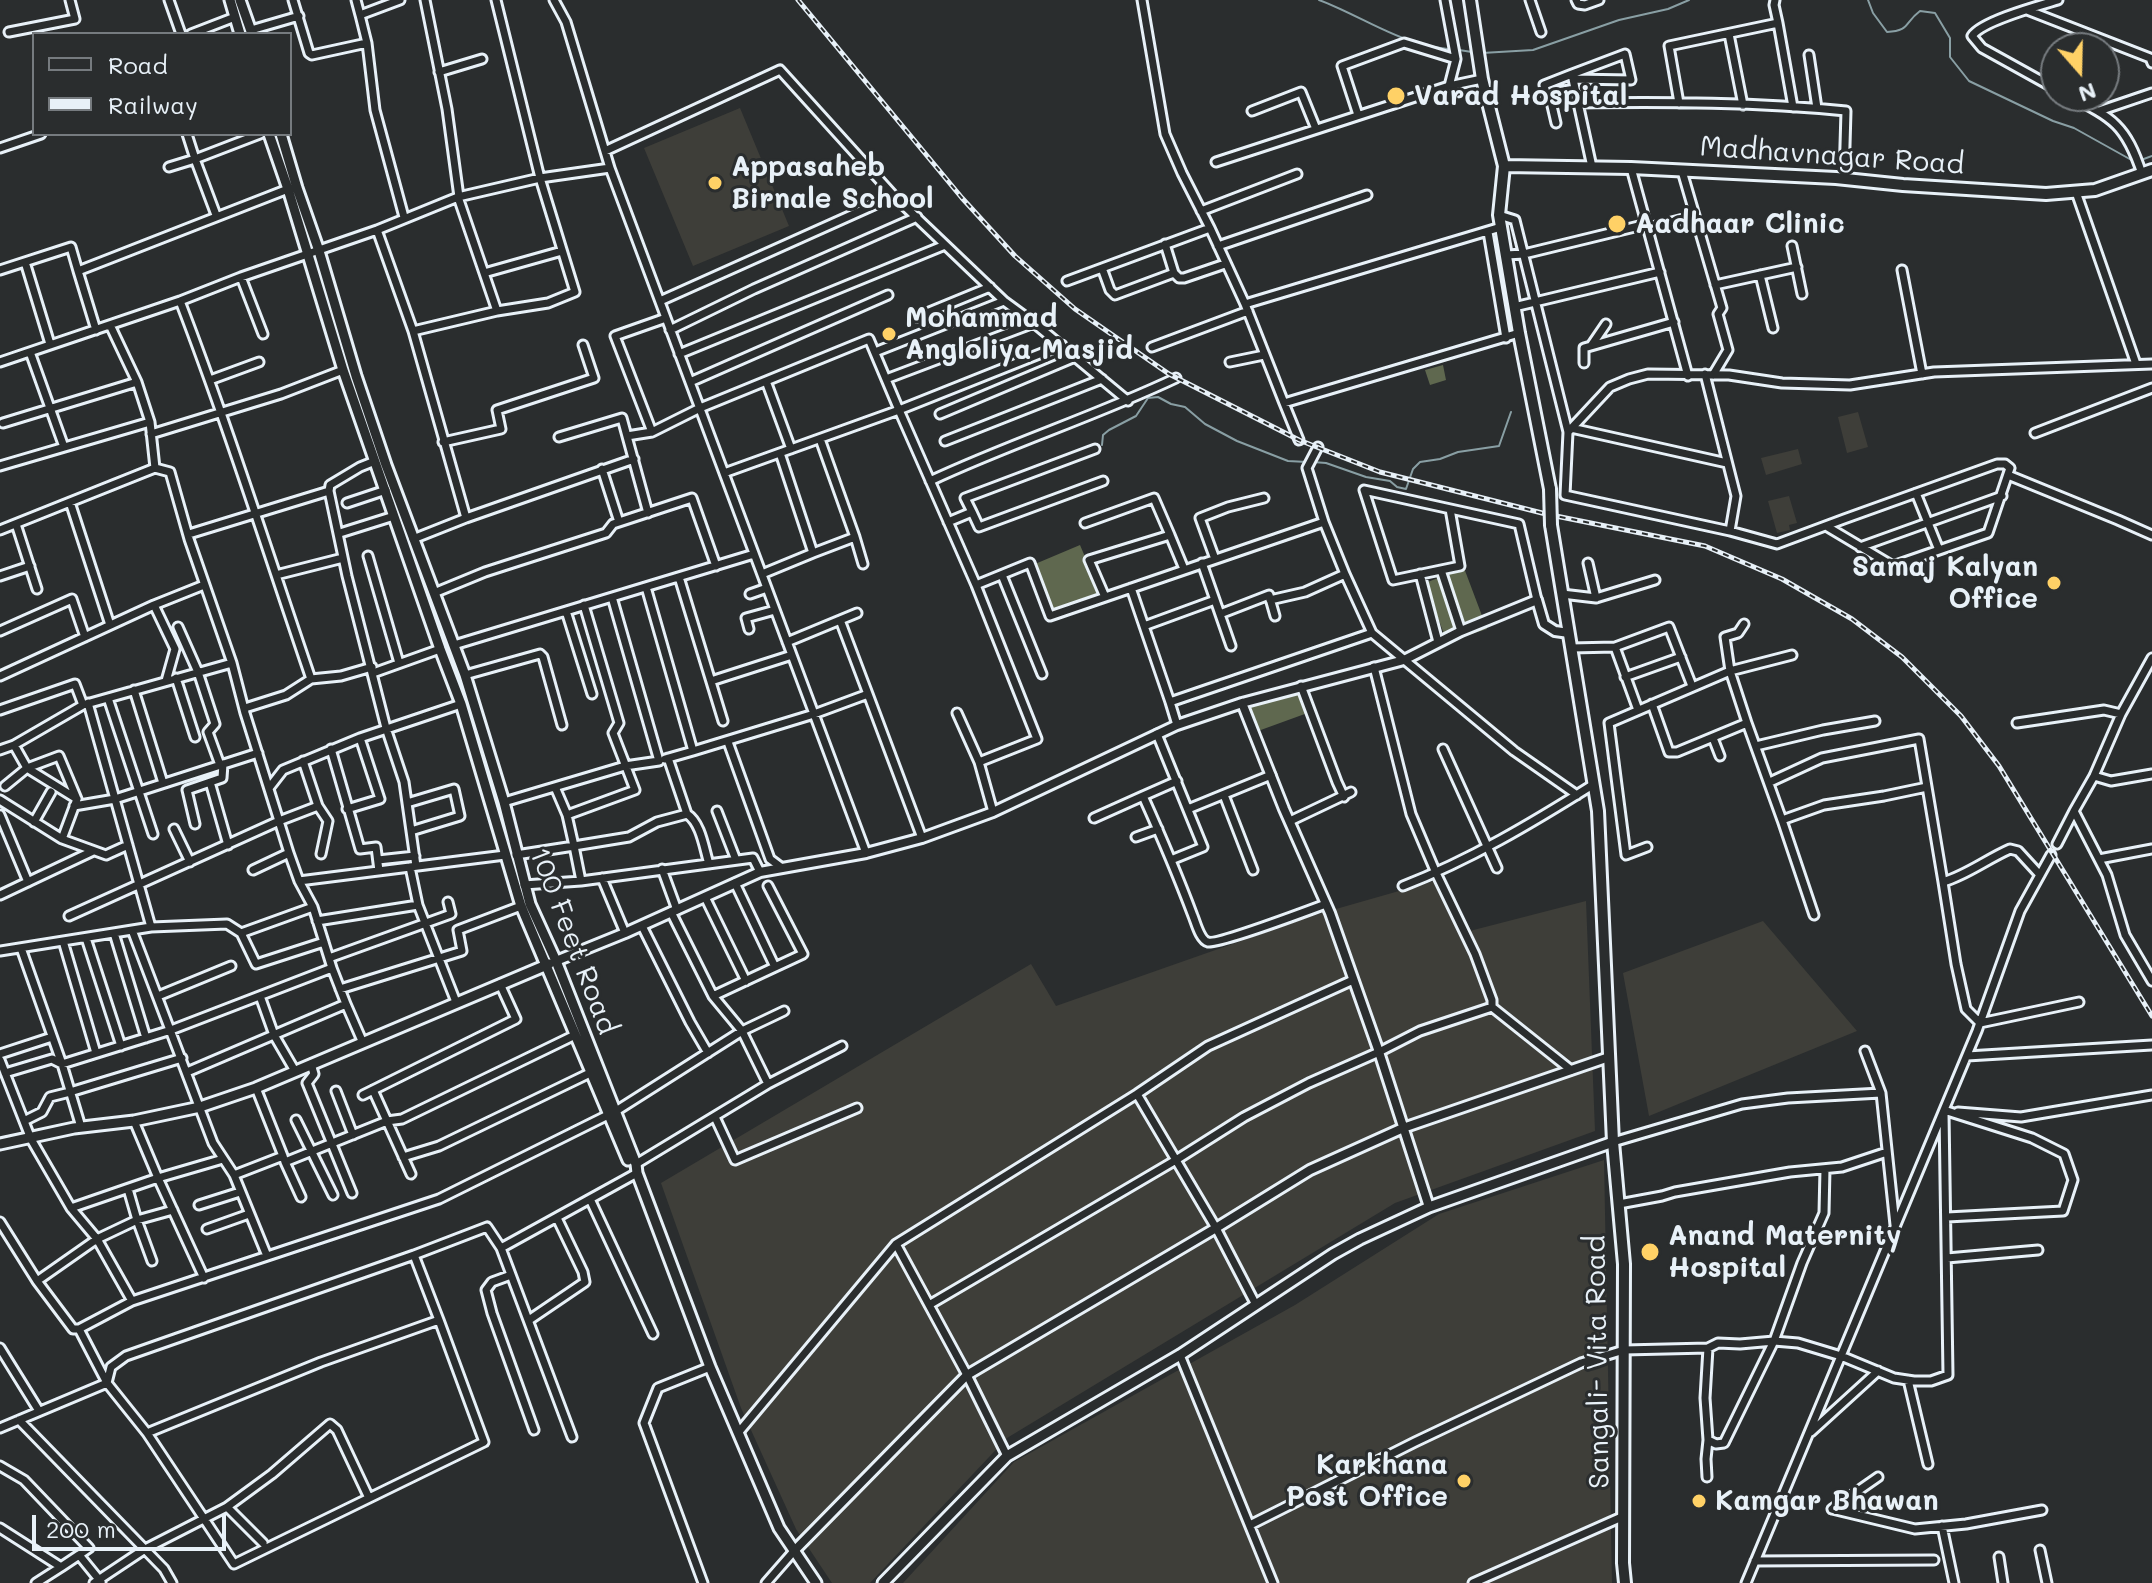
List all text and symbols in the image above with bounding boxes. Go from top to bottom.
legend [32,32,292,136]
north arrow [2040,32,2120,112]
text: Road [108,49,168,80]
text: N [2075,77,2101,110]
place label: Varad Hospital [1414,79,1627,113]
marker: Varad Hospital [1385,85,1407,107]
text: Railway [108,89,198,120]
street label: Madhavnagar Road [1699,130,1965,182]
place label: Appasaheb Birnale School [731,150,934,216]
marker: Appasaheb Birnale School [706,174,724,192]
place label: Aadhaar Clinic [1635,207,1845,241]
marker: Aadhaar Clinic [1606,213,1628,235]
place label: Mohammad Angloliya Masjid [905,301,1133,367]
marker: Mohammad Angloliya Masjid [880,325,898,343]
place label: Samaj Kalyan Office [1852,550,2038,616]
marker: Samaj Kalyan Office [2045,574,2063,592]
street label: 100 Feet Road [522,843,624,1039]
place label: Anand Maternity Hospital [1668,1219,1901,1285]
street label: Sangali- Vita Road [1579,1235,1617,1489]
marker: Anand Maternity Hospital [1639,1241,1661,1263]
place label: Karkhana Post Office [1286,1448,1448,1514]
marker: Karkhana Post Office [1455,1472,1473,1490]
place label: Kamgar Bhawan [1715,1484,1939,1518]
marker: Kamgar Bhawan [1690,1492,1708,1510]
scale bar [36,1499,230,1549]
text: 200 m [46,1513,116,1544]

